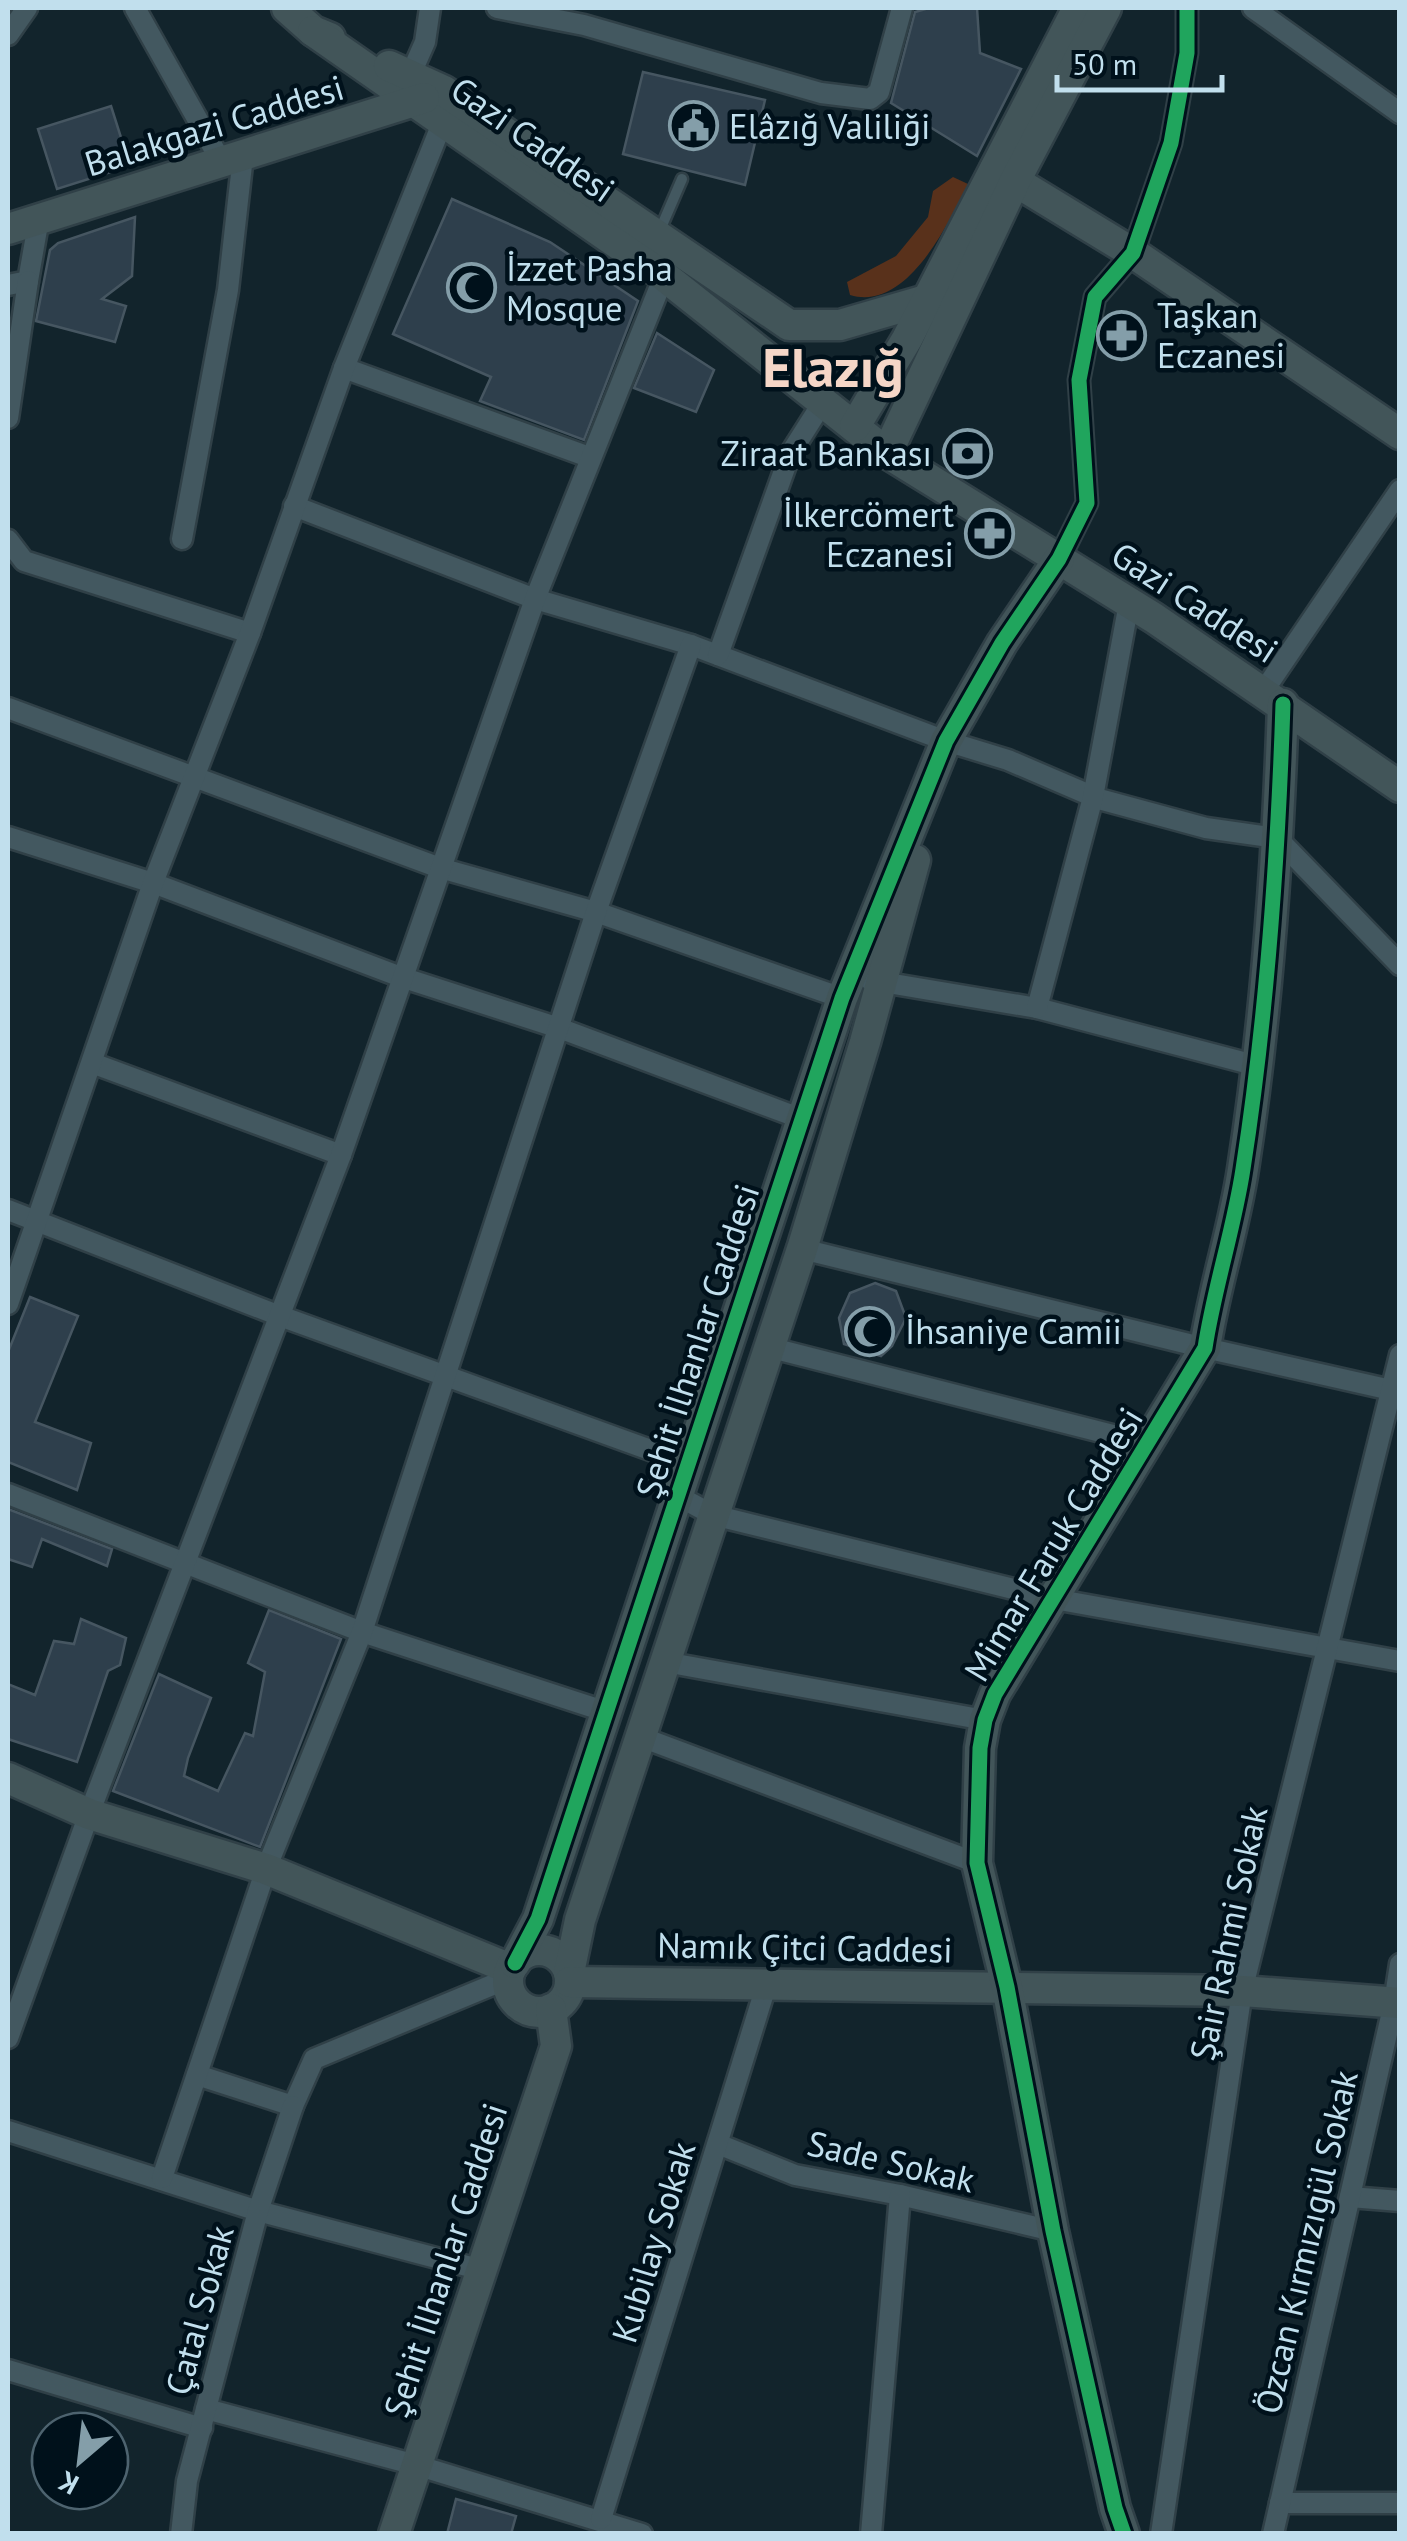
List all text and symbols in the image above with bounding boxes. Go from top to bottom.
scale bar [1057,30,1222,92]
text: 50 m [1072,44,1137,83]
street label: Balakgazi Caddesi [79,64,349,186]
street label: Gazi Caddesi [442,66,624,212]
public building icon: Elâzığ Valiliği [668,100,720,152]
place label: Elâzığ Valiliği [729,103,930,149]
place label: İzzet Pasha Mosque [506,245,673,331]
mosque icon: İzzet Pasha Mosque [445,262,497,314]
place label: Taşkan Eczanesi [1157,292,1285,378]
pharmacy icon: Taşkan Eczanesi [1096,309,1148,361]
district label: Elazığ [762,331,904,402]
bank icon: Ziraat Bankası [941,427,993,479]
place label: Ziraat Bankası [721,430,932,476]
place label: İlkercömert Eczanesi [783,491,954,577]
pharmacy icon: İlkercömert Eczanesi [963,508,1015,560]
street label: Gazi Caddesi [1103,531,1287,673]
street label: Şehit İlhanlar Caddesi [625,1178,769,1504]
mosque icon: İhsaniye Camii [844,1305,896,1357]
place label: İhsaniye Camii [905,1308,1122,1354]
street label: Mimar Faruk Caddesi [953,1399,1153,1689]
street label: Şair Rahmi Sokak [1179,1801,1277,2064]
street label: Namık Çitci Caddesi [657,1921,953,1973]
street label: Özcan Kırmızıgül Sokak [1244,2066,1368,2418]
street label: Şehit İlhanlar Caddesi [373,2097,517,2423]
street label: Sade Sokak [803,2119,979,2203]
street label: Kubilay Sokak [601,2136,705,2348]
street label: Çatal Sokak [154,2220,244,2400]
north arrow [30,2411,130,2511]
text: K [51,2463,84,2504]

